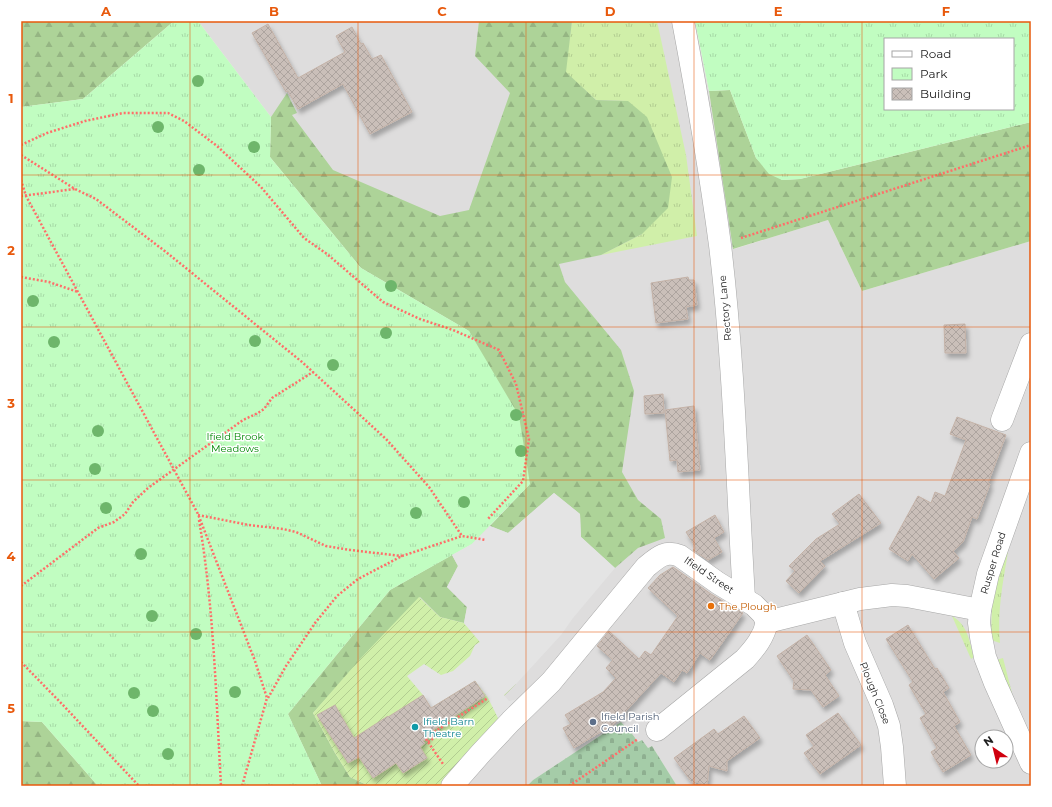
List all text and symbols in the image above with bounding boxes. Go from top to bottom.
text: A [100,3,112,19]
text: B [269,3,279,19]
text: C [437,3,447,19]
text: D [605,3,616,19]
text: E [774,3,783,19]
text: F [942,3,950,19]
legend [884,38,1014,110]
text: Road [920,46,951,61]
text: Park [920,66,948,81]
text: Building [920,86,971,101]
text: 1 [8,90,14,106]
text: 2 [7,242,15,258]
street label: Rectory Lane [716,275,734,341]
text: 3 [6,395,15,411]
park label: Ifield Brook Meadows [206,430,264,455]
street label: Rusper Road [977,530,1009,596]
text: 4 [7,548,16,564]
street label: Ifield Street [682,554,736,596]
place label: The Plough [719,600,777,613]
marker: The Plough [706,601,716,611]
street label: Plough Close [857,660,893,726]
text: 5 [7,700,15,716]
place label: Ifield Parish Council [601,710,659,735]
place label: Ifield Barn Theatre [423,715,474,740]
marker: Ifield Parish Council [588,717,598,727]
marker: Ifield Barn Theatre [410,722,420,732]
north arrow [974,729,1014,769]
text: N [981,733,996,749]

